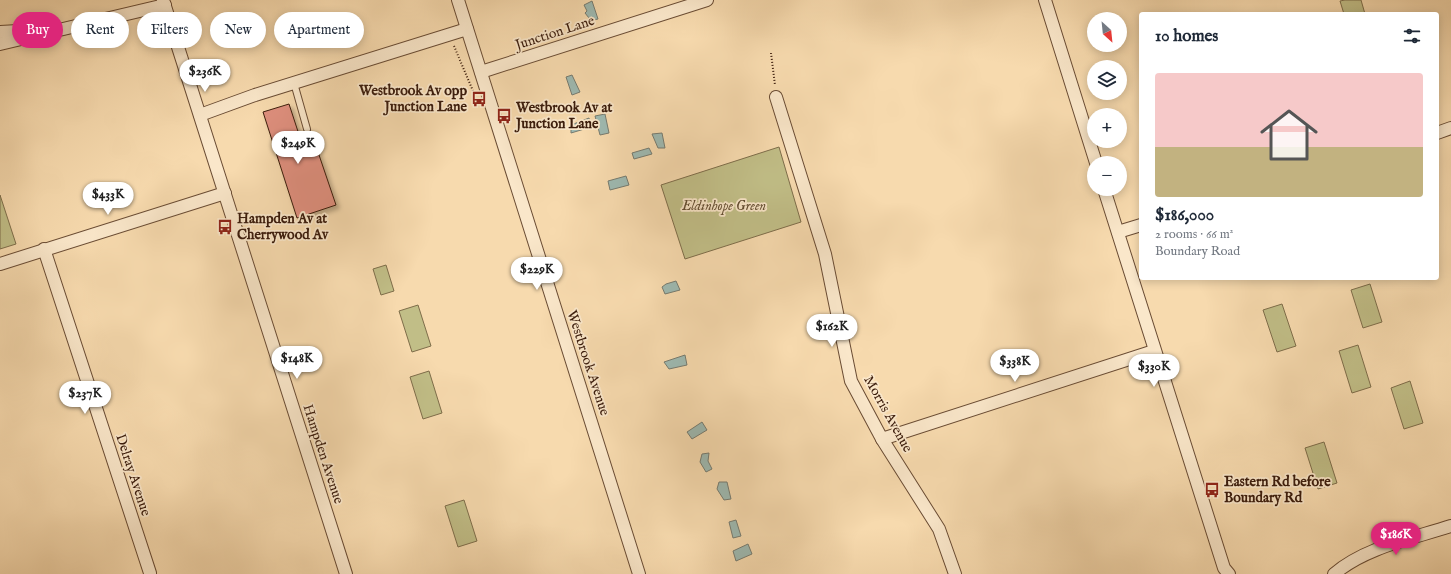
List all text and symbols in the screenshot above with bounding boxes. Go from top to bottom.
chip: Buy [12,12,63,48]
chip: Rent [71,12,129,48]
chip: Filters [137,12,202,48]
chip: New [210,12,266,48]
chip: Apartment [274,12,364,48]
street label: Junction Lane [511,12,598,55]
north arrow [1087,12,1127,52]
map controls [1087,12,1127,196]
icon: filters [1401,25,1423,47]
text: 10 homes [1155,26,1218,47]
pin: $236K [177,59,233,93]
button: layers [1087,60,1127,100]
text: $236K [188,63,222,80]
place label: Westbrook Av opp Junction Lane [358,82,468,116]
bus stop icon: Westbrook Av opp Junction Lane [470,90,488,108]
place label: Westbrook Av at Junction Lane [514,99,612,133]
icon: home [1253,99,1325,171]
bus stop icon: Westbrook Av at Junction Lane [495,107,513,125]
button: + [1087,108,1127,148]
pin: $249K [270,131,326,165]
text: $249K [281,135,315,152]
button: − [1087,156,1127,196]
pin: $433K [80,182,136,216]
text: $433K [92,186,124,203]
park label: Eldinhope Green [681,197,766,215]
text: $186,000 [1155,205,1214,226]
place label: Hampden Av at Cherrywood Av [237,210,329,244]
bus stop icon: Hampden Av at Cherrywood Av [216,218,234,236]
text: 2 rooms · 66 m² [1155,226,1233,243]
text: Boundary Road [1155,243,1240,260]
pin: $229K [509,257,565,291]
text: $229K [520,261,554,278]
street label: Westbrook Avenue [562,308,614,419]
pin: $162K [804,314,860,348]
text: $162K [815,318,849,335]
pin: $148K [269,346,325,380]
pin: $338K [987,349,1043,383]
text: $148K [281,350,313,367]
text: $338K [999,353,1031,370]
pin: $330K [1126,354,1182,388]
text: $330K [1138,358,1170,375]
street label: Morris Avenue [859,372,917,456]
pin: $237K [57,381,113,415]
text: $237K [68,385,102,402]
street label: Hampden Avenue [298,402,348,507]
street label: Delray Avenue [111,432,155,519]
place label: Eastern Rd before Boundary Rd [1224,473,1331,507]
bus stop icon: Eastern Rd before Boundary Rd [1203,481,1221,499]
pin: $186K [1368,522,1424,556]
text: $186K [1380,526,1412,543]

